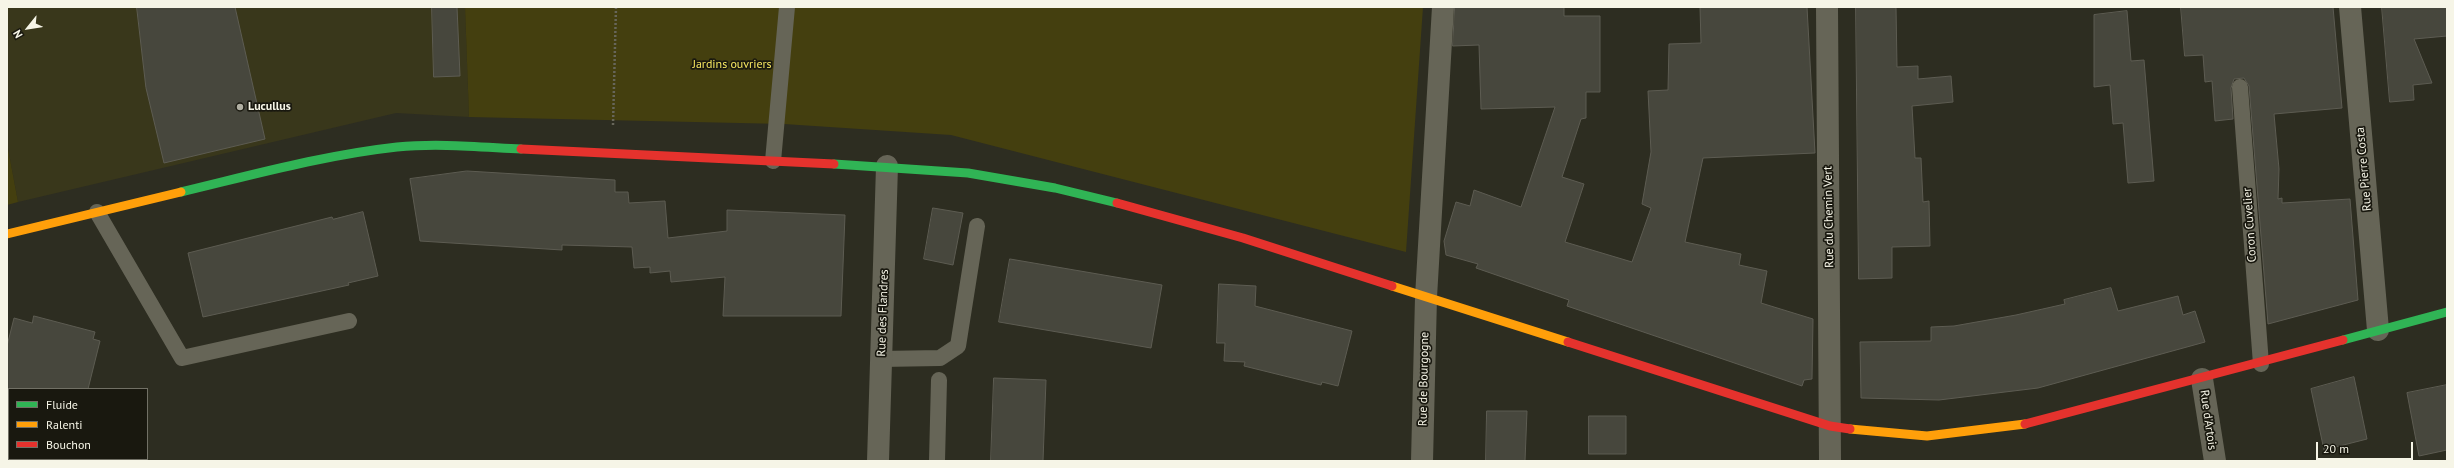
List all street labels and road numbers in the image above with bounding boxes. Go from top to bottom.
street label: Rue Pierre Costa [2353,126,2375,212]
street label: Rue du Chemin Vert [1821,166,1837,268]
street label: Coron Cuvelier [2240,187,2260,263]
street label: Rue des Flandres [874,269,892,357]
street label: Rue de Bourgogne [1416,332,1432,426]
street label: Rue d'Artois [2197,389,2219,451]

